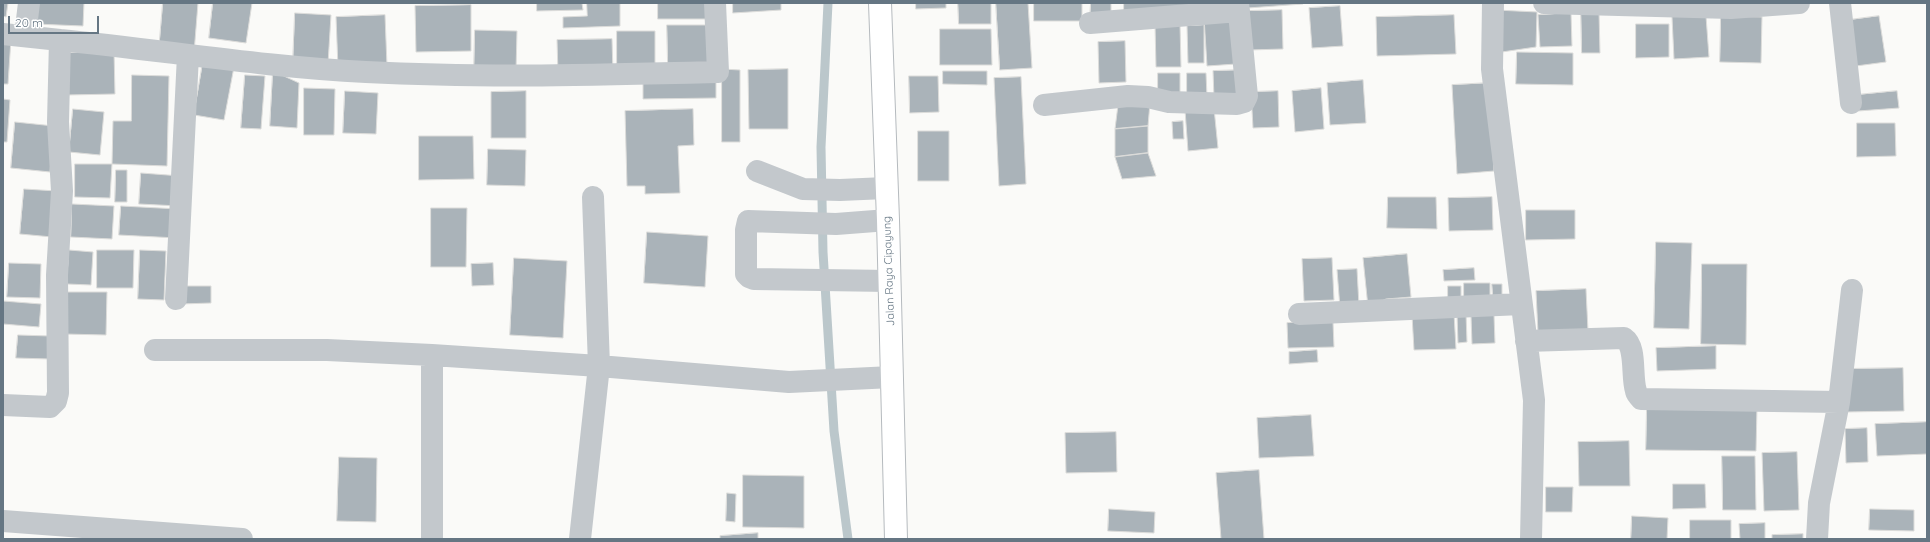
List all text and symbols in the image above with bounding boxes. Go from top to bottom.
scale bar [10,8,101,34]
text: 20 m [15,15,43,30]
street label: Jalan Raya Cipayung [880,216,898,326]

